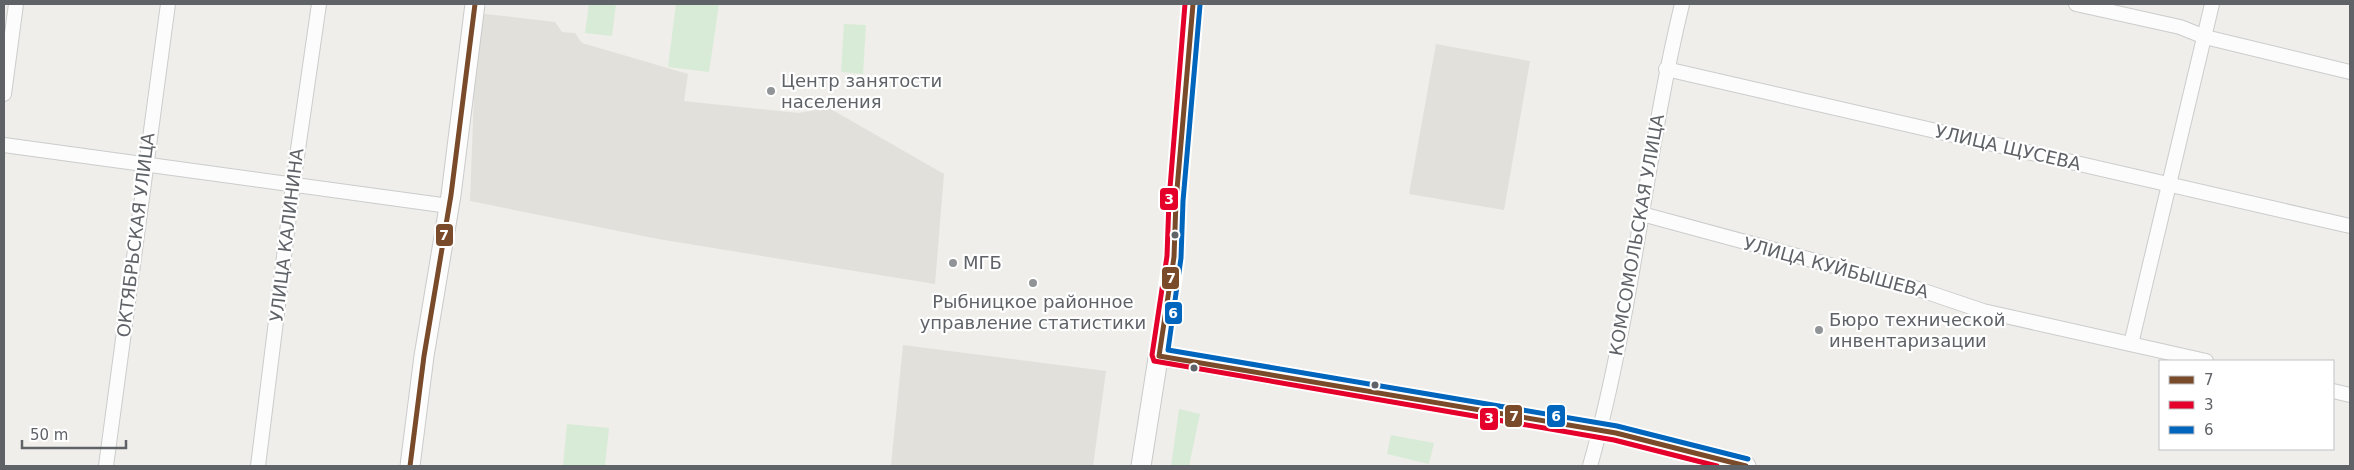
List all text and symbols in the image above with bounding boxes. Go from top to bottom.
place label: Центр занятости населения [781,70,942,112]
marker: Центр занятости населения [765,85,777,97]
street label: КОМСОМОЛЬСКАЯ УЛИЦА [1605,112,1668,357]
street label: УЛИЦА ЩУСЕВА [1933,120,2084,175]
street label: ОКТЯБРЬСКАЯ УЛИЦА [113,131,159,339]
street label: УЛИЦА КАЛИНИНА [265,146,308,323]
line badge: 3 [1159,187,1179,211]
text: 3 [1164,191,1174,207]
line badge: 7 [435,223,454,247]
text: 7 [439,227,449,243]
unlabelled marker [1170,230,1180,240]
street label: УЛИЦА КУЙБЫШЕВА [1741,233,1932,303]
place label: МГБ [963,252,1002,273]
marker: МГБ [947,257,959,269]
line badge: 7 [1161,266,1180,290]
text: 7 [1166,270,1176,286]
marker: Рыбницкое районное управление статистики [1027,277,1039,289]
place label: Рыбницкое районное управление статистики [920,291,1146,333]
line badge: 6 [1164,301,1183,325]
text: 6 [1168,305,1178,321]
place label: Бюро технической инвентаризации [1829,309,2006,351]
marker: Бюро технической инвентаризации [1813,324,1825,336]
legend [2159,360,2334,450]
unlabelled marker [1189,363,1199,373]
text: 7 [2204,371,2214,389]
unlabelled marker [1370,380,1380,390]
text: 3 [2204,396,2214,414]
line badge: 7 [1504,404,1523,428]
line badge: 6 [1546,404,1566,428]
line badge: 3 [1479,407,1499,431]
text: 7 [1509,408,1519,424]
text: 6 [1551,408,1561,424]
text: 3 [1484,410,1494,426]
scale bar [22,418,126,450]
text: 6 [2204,421,2214,439]
text: 50 m [30,426,68,444]

